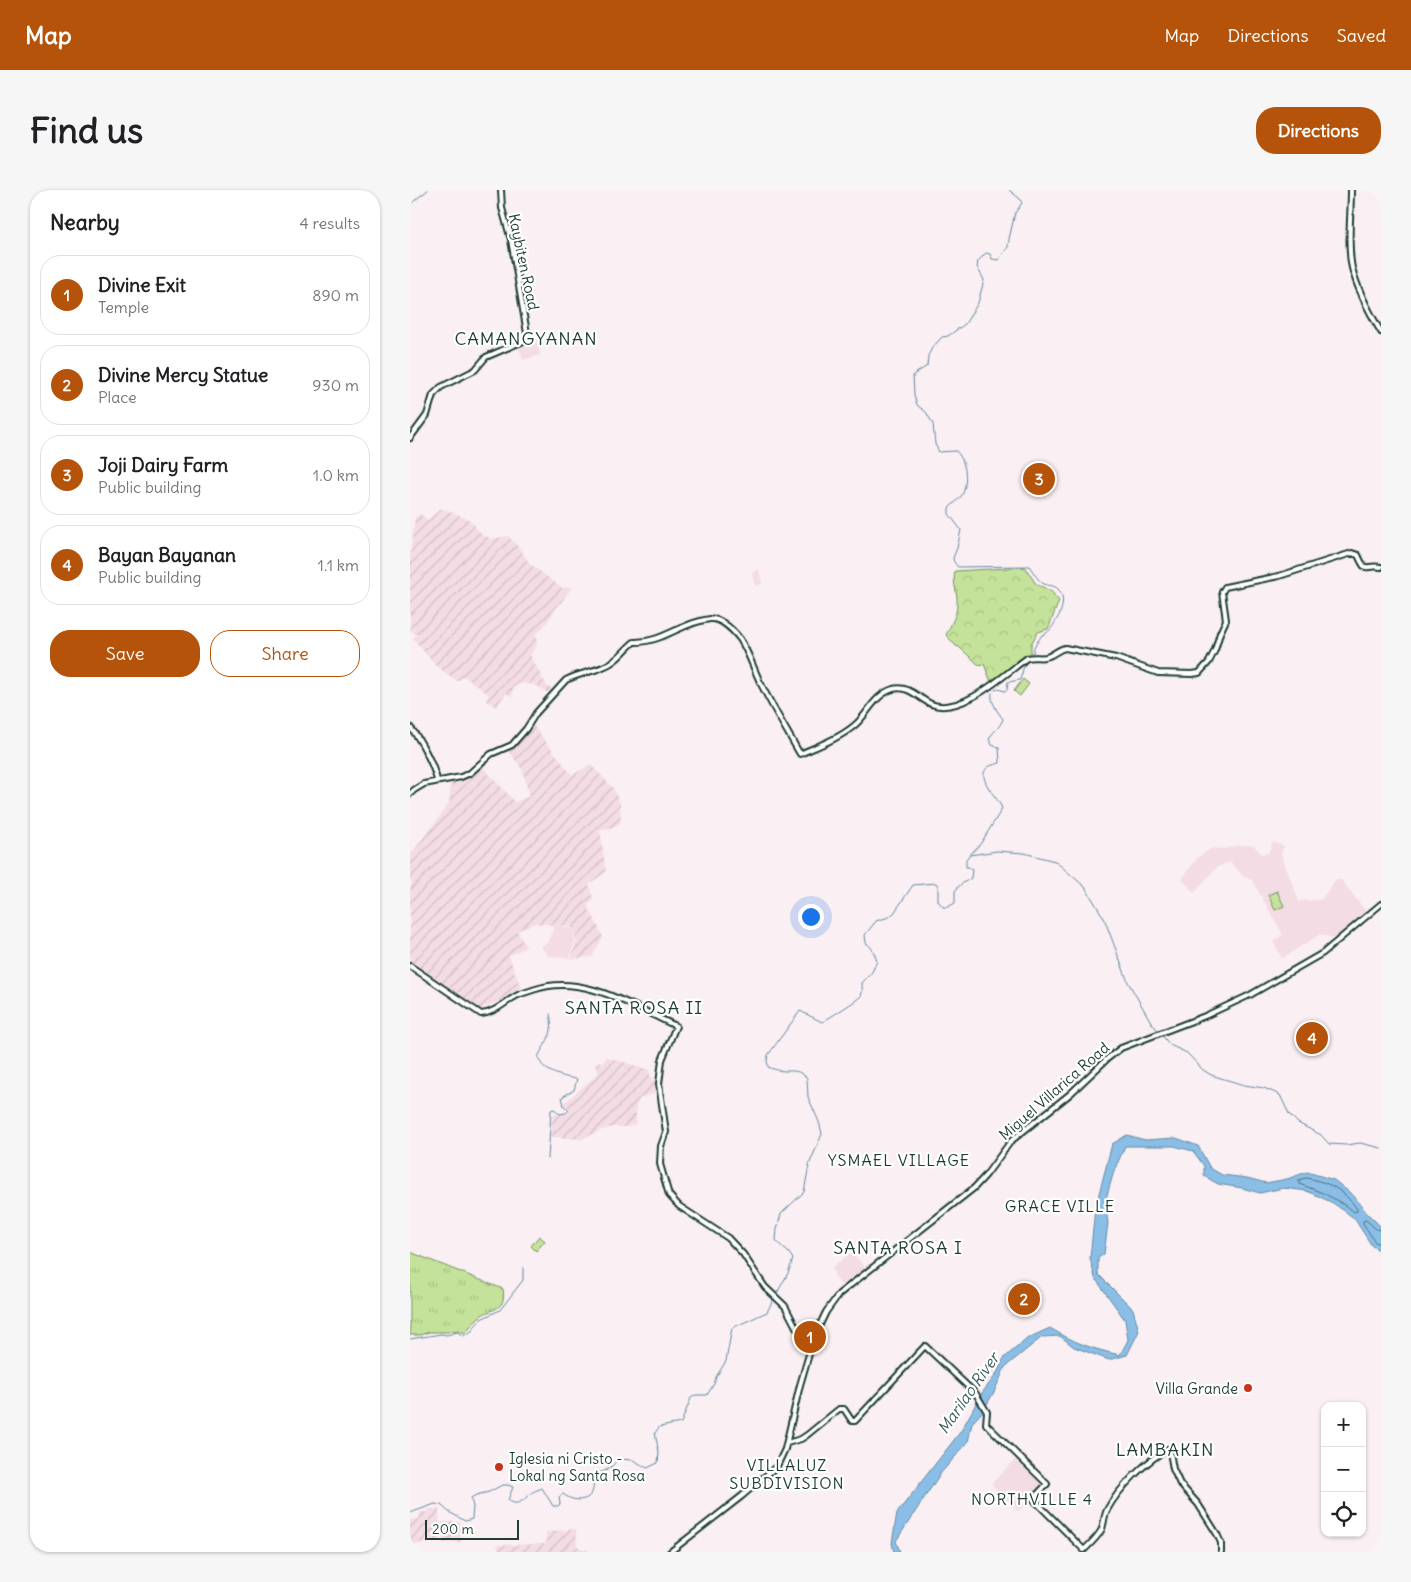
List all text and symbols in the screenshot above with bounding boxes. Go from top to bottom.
text: Map [25,20,72,50]
text: Map [1164,24,1199,47]
text: Directions [1227,24,1309,47]
text: Saved [1337,24,1386,47]
button: Directions [1256,107,1381,154]
text: Find us [30,108,143,152]
text: Nearby [50,209,120,236]
street label: Kaybiten Road [504,212,544,312]
text: 4 results [299,213,360,233]
text: Divine Exit [98,273,186,297]
text: 1 [64,285,70,305]
text: 890 m [312,285,359,305]
text: Temple [98,297,149,317]
district label: CAMANGYANAN [454,327,598,350]
text: Divine Mercy Statue [98,363,268,387]
text: 2 [63,375,71,395]
text: 930 m [312,375,359,395]
text: Place [98,387,137,407]
text: Joji Dairy Farm [98,453,228,477]
pin: 3 [1023,460,1055,498]
text: 3 [62,465,72,485]
text: 1.0 km [313,465,359,485]
text: Public building [98,477,201,497]
text: Bayan Bayanan [98,543,236,567]
text: 4 [62,555,72,575]
text: 1.1 km [318,555,359,575]
text: Public building [98,567,201,587]
button: Save [50,630,200,677]
button: Share [210,630,360,677]
your location [798,904,824,930]
district label: SANTA ROSA II [565,996,703,1019]
pin: 4 [1296,1019,1328,1057]
street label: Miguel Villarica Road [995,1038,1113,1144]
district label: YSMAEL VILLAGE [828,1150,970,1170]
district label: GRACE VILLE [1005,1196,1115,1216]
district label: SANTA ROSA I [833,1236,963,1259]
pin: 2 [1008,1280,1040,1318]
pin: 1 [794,1318,826,1356]
water label: Marilao River [933,1347,1005,1437]
place label: Villa Grande [1156,1379,1238,1398]
marker: Villa Grande [1242,1382,1254,1394]
map controls [1321,1402,1366,1537]
button: + [1321,1402,1366,1447]
district label: LAMBAKIN [1116,1438,1214,1461]
button: − [1321,1447,1366,1492]
place label: Iglesia ni Cristo - Lokal ng Santa Rosa [509,1449,645,1485]
district label: VILLALUZ SUBDIVISION [729,1455,845,1493]
marker: Iglesia ni Cristo - Lokal ng Santa Rosa [493,1461,505,1473]
district label: NORTHVILLE 4 [971,1489,1093,1509]
button: locate [1321,1492,1366,1537]
scale bar [425,1517,519,1540]
text: 200 m [432,1520,474,1538]

